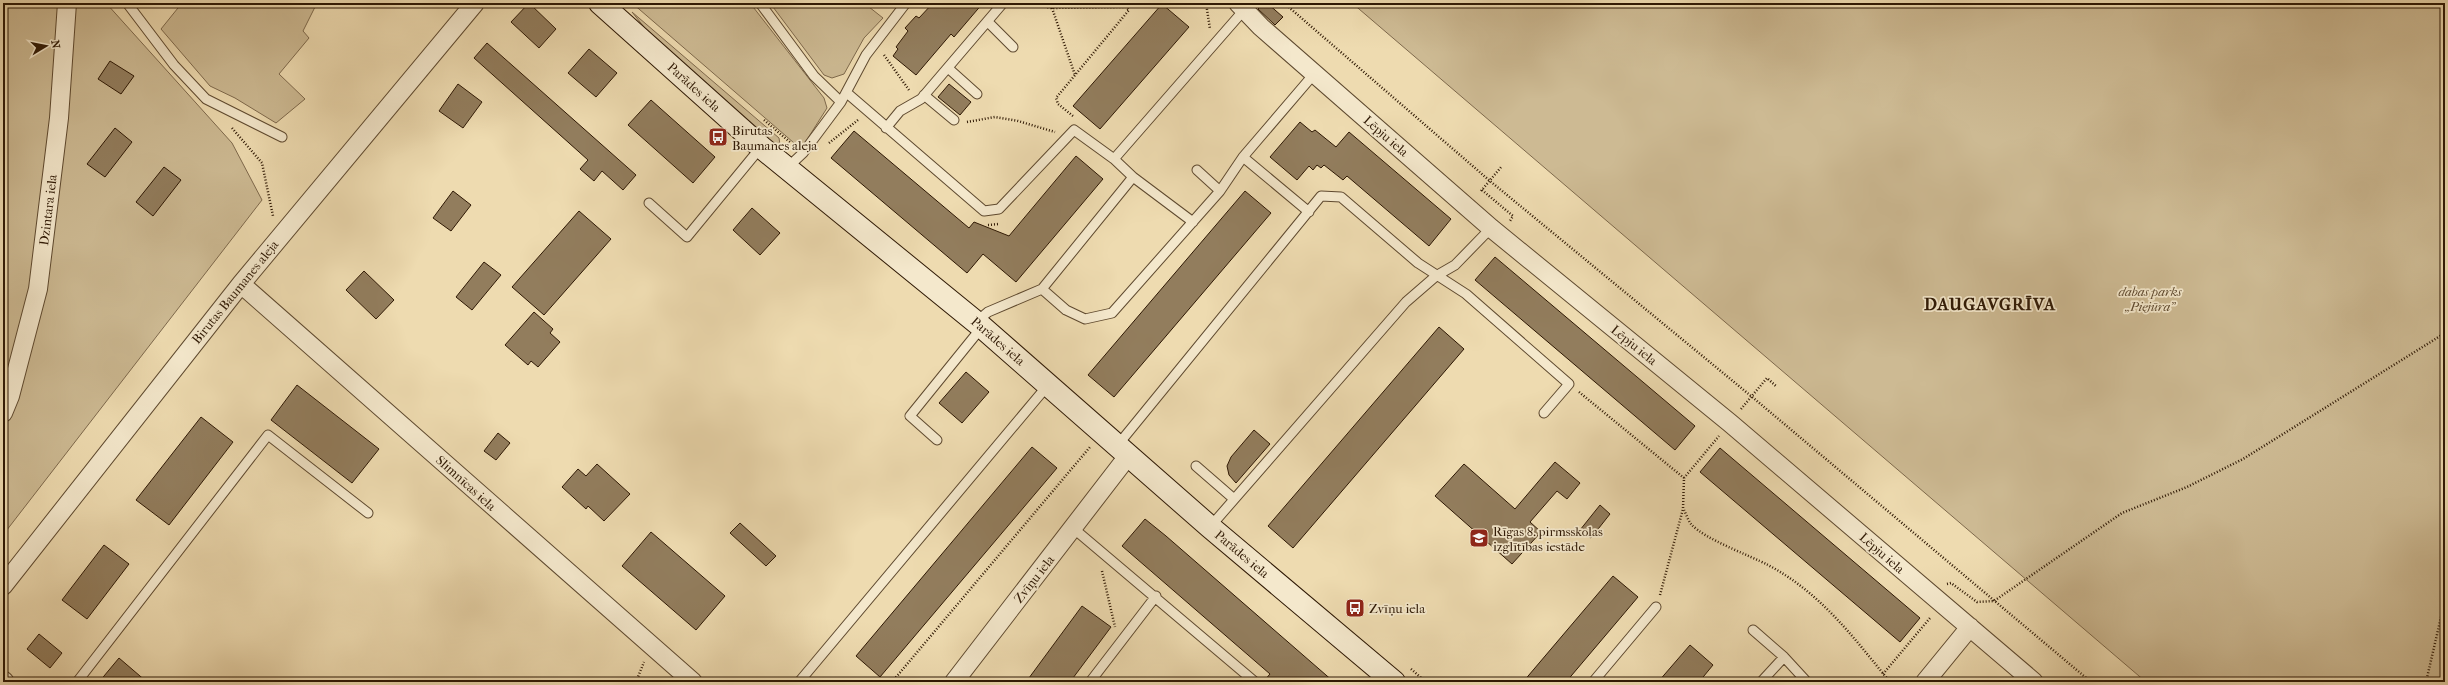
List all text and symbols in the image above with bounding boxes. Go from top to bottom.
north arrow [26,26,66,66]
text: N [48,39,63,50]
street label: Parādes iela [664,59,724,115]
street label: Lēpju iela [1360,112,1412,160]
place label: Birutas Baumanes aleja [732,123,818,153]
bus stop icon: Birutas Baumanes aleja [707,126,729,148]
street label: Dzintara iela [36,173,60,246]
street label: Birutas Baumanes aleja [189,236,282,347]
park label: dabas parks „Piejūra” [2118,284,2183,314]
district label: DAUGAVGRĪVA [1924,294,2056,314]
street label: Parādes iela [968,314,1029,369]
street label: Lēpju iela [1608,322,1661,369]
street label: Slimnīcas iela [433,452,500,514]
place label: Rīgas 8. pirmsskolas izglītības iestāde [1493,524,1603,554]
street label: Parādes iela [1212,527,1273,582]
school or university icon: Rīgas 8. pirmsskolas izglītības iestāde [1468,527,1490,549]
street label: Lēpju iela [1856,529,1908,577]
street label: Zvīņu iela [1011,551,1058,606]
bus stop icon: Zvīņu iela [1344,597,1366,619]
place label: Zvīņu iela [1369,601,1426,616]

